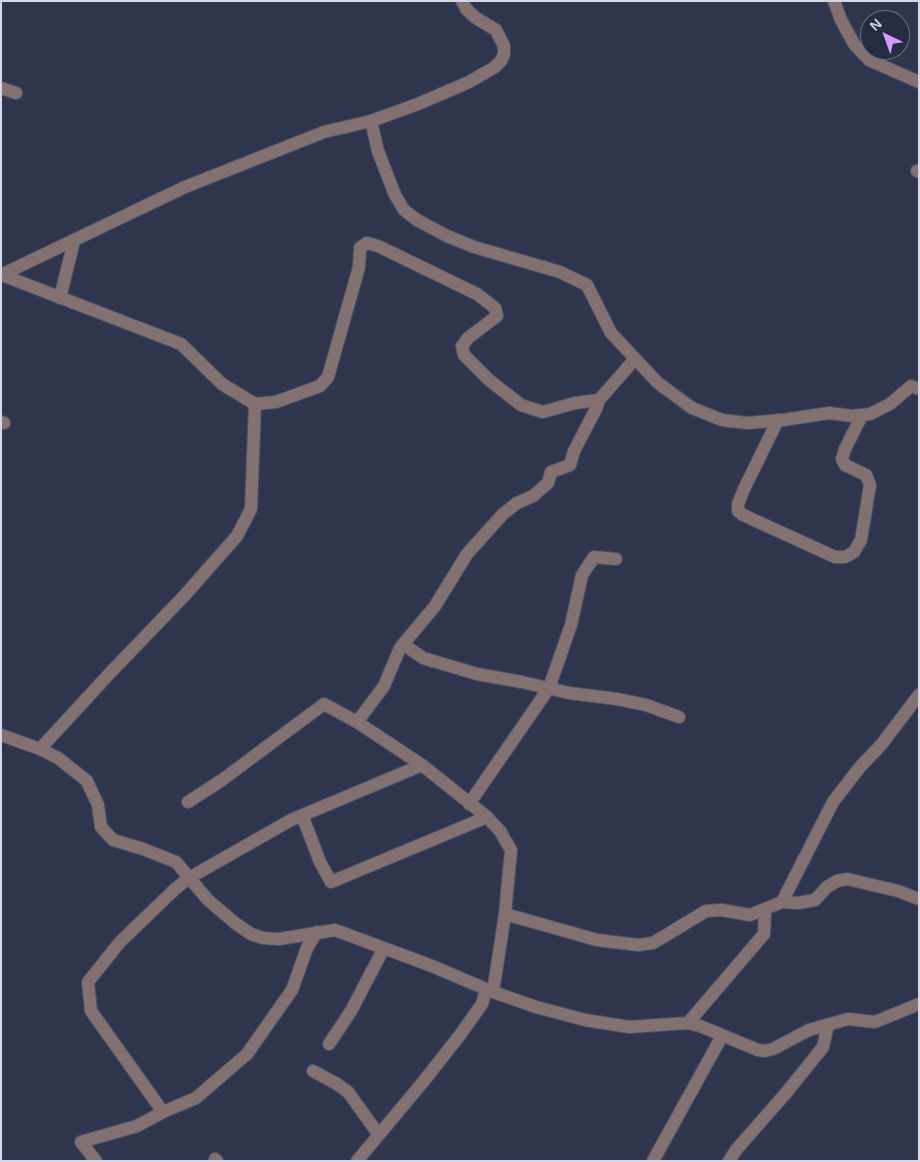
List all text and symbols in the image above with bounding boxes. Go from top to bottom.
north arrow [860,10,910,60]
text: N [867,15,885,34]

